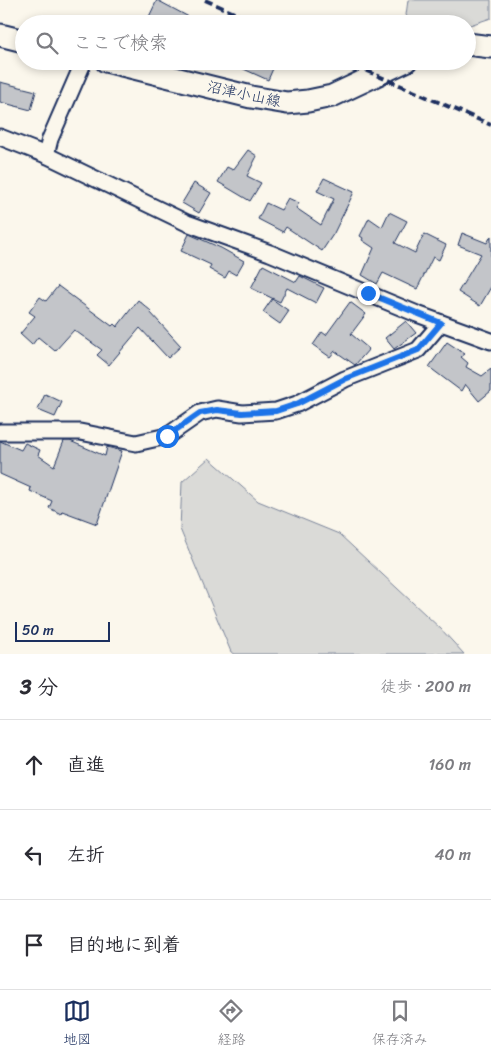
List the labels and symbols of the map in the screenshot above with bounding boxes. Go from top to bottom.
street label: 沼津小山線 [205,73,283,115]
route end [357,282,380,305]
route start [156,425,179,448]
scale bar [15,619,110,642]

